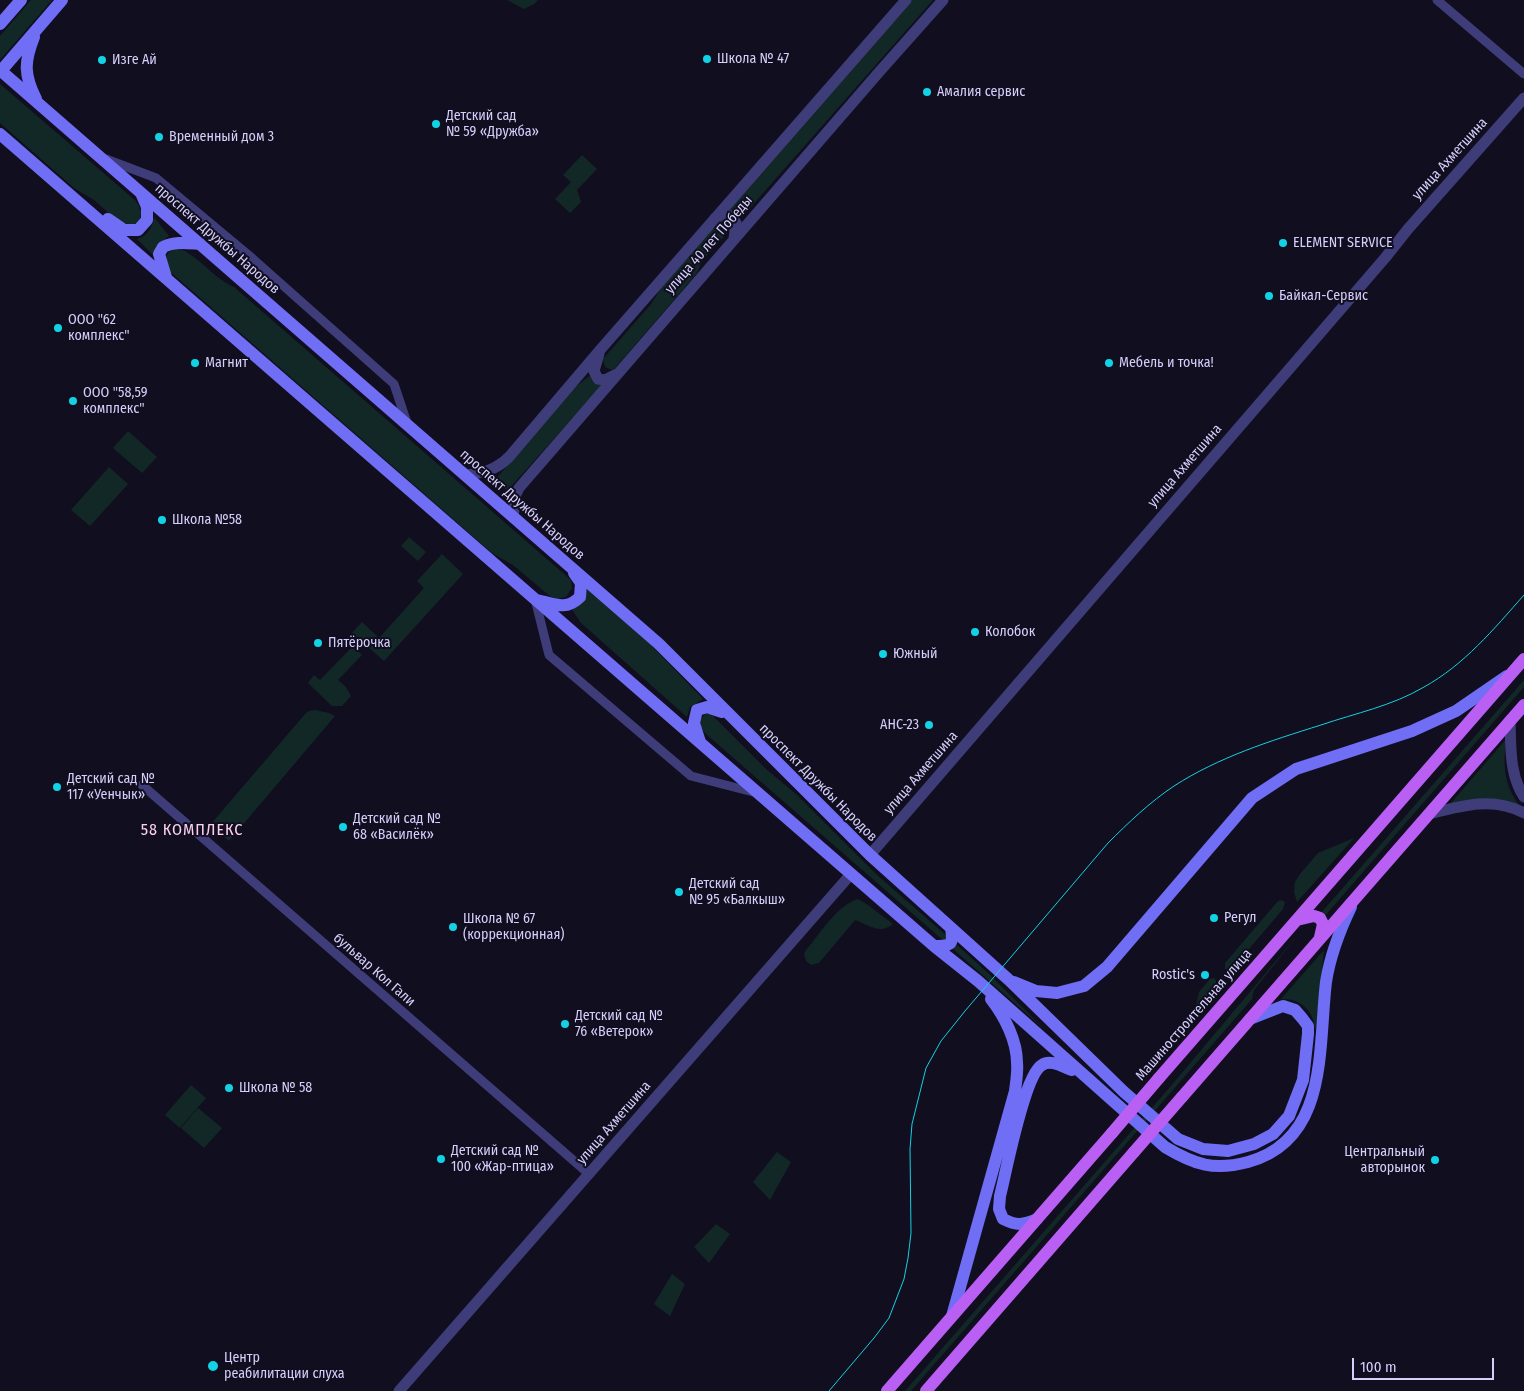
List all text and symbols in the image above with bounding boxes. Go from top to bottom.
place label: Школа № 47 [717,51,789,67]
place label: Изге Ай [112,52,157,68]
marker: Школа № 47 [701,53,713,65]
marker: Изге Ай [96,54,108,66]
place label: Амалия сервис [937,84,1025,100]
marker: Амалия сервис [921,86,933,98]
place label: Детский сад № 59 «Дружба» [446,108,539,140]
street label: улица Ахметшина [1409,115,1491,203]
marker: Детский сад № 59 «Дружба» [430,118,442,130]
place label: Временный дом 3 [169,129,274,145]
marker: Временный дом 3 [153,131,165,143]
street label: проспект Дружбы Народов [151,180,283,298]
street label: улица 40 лет Победы [662,192,756,298]
place label: ELEMENT SERVICE [1293,235,1393,251]
marker: ELEMENT SERVICE [1277,237,1289,249]
place label: Байкал-Сервис [1279,288,1368,304]
marker: Байкал-Сервис [1263,290,1275,302]
place label: ООО "62 комплекс" [68,312,130,344]
marker: ООО "62 комплекс" [52,322,64,334]
place label: Магнит [205,355,248,371]
place label: Мебель и точка! [1119,355,1214,371]
marker: Магнит [189,357,201,369]
marker: Мебель и точка! [1103,357,1115,369]
place label: ООО "58,59 комплекс" [83,385,147,418]
marker: ООО "58,59 комплекс" [67,395,79,407]
street label: улица Ахметшина [1144,421,1226,511]
street label: проспект Дружбы Народов [456,446,588,564]
place label: Школа №58 [172,512,242,528]
marker: Школа №58 [156,514,168,526]
place label: Колобок [985,624,1035,640]
marker: Колобок [969,626,981,638]
place label: Пятёрочка [328,635,391,651]
marker: Пятёрочка [312,637,324,649]
place label: Южный [893,646,938,662]
marker: Южный [877,648,889,660]
place label: АНС-23 [880,717,919,733]
marker: АНС-23 [923,719,935,731]
street label: проспект Дружбы Народов [756,721,880,845]
street label: улица Ахметшина [880,728,962,818]
place label: Детский сад № 117 «Уенчык» [67,771,155,804]
marker: Детский сад № 117 «Уенчык» [51,781,63,793]
place label: Детский сад № 68 «Василёк» [353,811,441,844]
district label: 58 КОМПЛЕКС [139,821,245,841]
marker: Детский сад № 68 «Василёк» [337,821,349,833]
place label: Детский сад № 95 «Балкыш» [689,876,785,909]
marker: Детский сад № 95 «Балкыш» [673,886,685,898]
place label: Регул [1224,910,1257,926]
place label: Школа № 67 (коррекционная) [463,911,564,944]
marker: Регул [1208,912,1220,924]
marker: Школа № 67 (коррекционная) [447,921,459,933]
street label: бульвар Кол Гали [330,930,418,1010]
street label: Машиностроительная улица [1132,946,1256,1084]
place label: Rostic's [1151,967,1195,983]
marker: Rostic's [1199,969,1211,981]
place label: Детский сад № 76 «Ветерок» [575,1008,663,1040]
marker: Детский сад № 76 «Ветерок» [559,1018,571,1030]
street label: улица Ахметшина [573,1078,655,1168]
place label: Школа № 58 [239,1080,312,1096]
marker: Школа № 58 [223,1082,235,1094]
place label: Детский сад № 100 «Жар-птица» [451,1143,554,1176]
place label: Центральный авторынок [1344,1144,1425,1176]
marker: Детский сад № 100 «Жар-птица» [435,1153,447,1165]
marker: Центральный авторынок [1429,1154,1441,1166]
scale bar [1354,1348,1496,1380]
place label: Центр реабилитации слуха [224,1350,345,1382]
text: 100 m [1360,1358,1397,1376]
marker: Центр реабилитации слуха [206,1359,220,1373]

